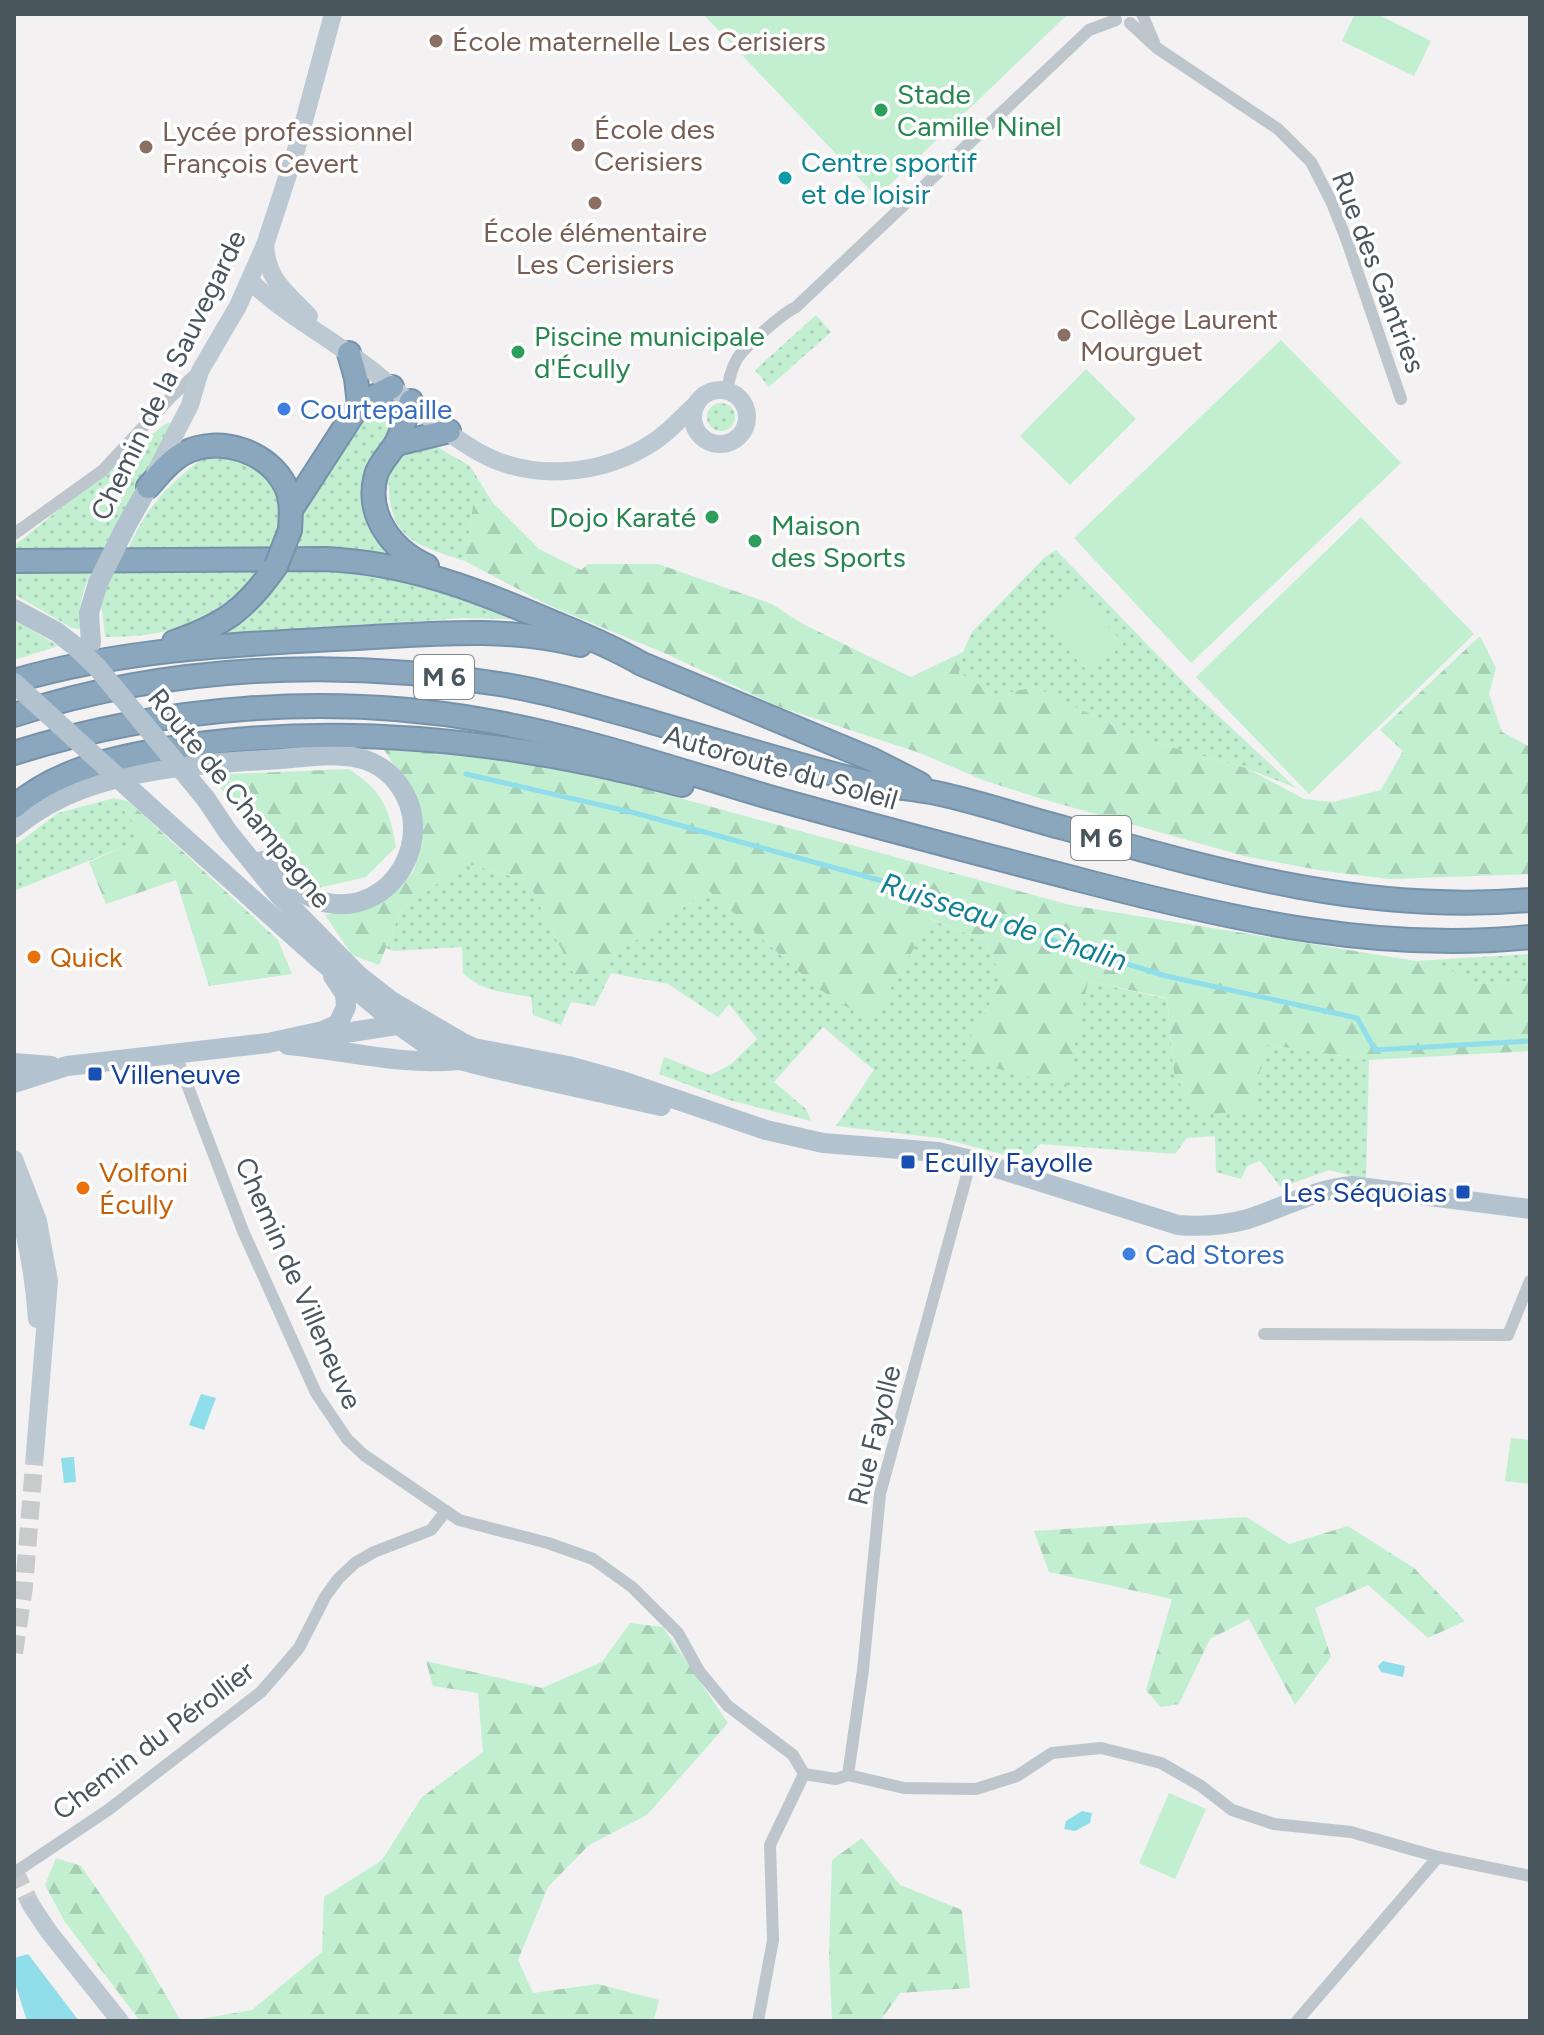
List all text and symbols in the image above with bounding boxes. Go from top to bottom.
place label: École maternelle Les Cerisiers [452,24,826,58]
marker: École maternelle Les Cerisiers [427,32,445,50]
place label: Stade Camille Ninel [897,77,1062,143]
marker: Stade Camille Ninel [872,101,890,119]
place label: École des Cerisiers [594,112,715,178]
place label: Lycée professionnel François Cevert [162,114,413,180]
marker: École des Cerisiers [569,136,587,154]
marker: Lycée professionnel François Cevert [137,138,155,156]
place label: Centre sportif et de loisir [801,145,978,211]
street label: Rue des Gantries [1325,166,1433,378]
marker: Centre sportif et de loisir [776,169,794,187]
marker: École élémentaire Les Cerisiers [586,194,604,212]
place label: École élémentaire Les Cerisiers [483,215,707,281]
street label: Chemin de la Sauvegarde [83,224,253,526]
place label: Collège Laurent Mourguet [1080,302,1278,368]
place label: Piscine municipale d'Écully [534,319,765,385]
marker: Collège Laurent Mourguet [1055,326,1073,344]
marker: Piscine municipale d'Écully [509,343,527,361]
place label: Courtepaille [300,392,452,426]
marker: Courtepaille [275,400,293,418]
place label: Dojo Karaté [549,500,696,534]
marker: Dojo Karaté [703,508,721,526]
place label: Maison des Sports [771,508,906,574]
marker: Maison des Sports [746,532,764,550]
road number: M 6 [414,655,474,699]
street label: Route de Champagne [141,681,339,915]
street label: Autoroute du Soleil [660,717,902,817]
road number: M 6 [1071,816,1131,860]
water label: Ruisseau de Chalin [876,864,1132,979]
place label: Quick [50,940,123,974]
marker: Quick [25,948,43,966]
place label: Villeneuve [111,1057,241,1091]
marker: Villeneuve [86,1065,104,1083]
place label: Ecully Fayolle [924,1145,1093,1179]
street label: Chemin de Villeneuve [228,1152,370,1414]
marker: Ecully Fayolle [899,1153,917,1171]
place label: Volfoni Écully [99,1155,188,1221]
place label: Les Séquoias [1283,1175,1447,1209]
marker: Volfoni Écully [74,1179,92,1197]
marker: Les Séquoias [1454,1183,1472,1201]
place label: Cad Stores [1145,1237,1285,1271]
marker: Cad Stores [1120,1245,1138,1263]
street label: Rue Fayolle [840,1362,908,1508]
street label: Chemin du Pérollier [46,1653,261,1827]

